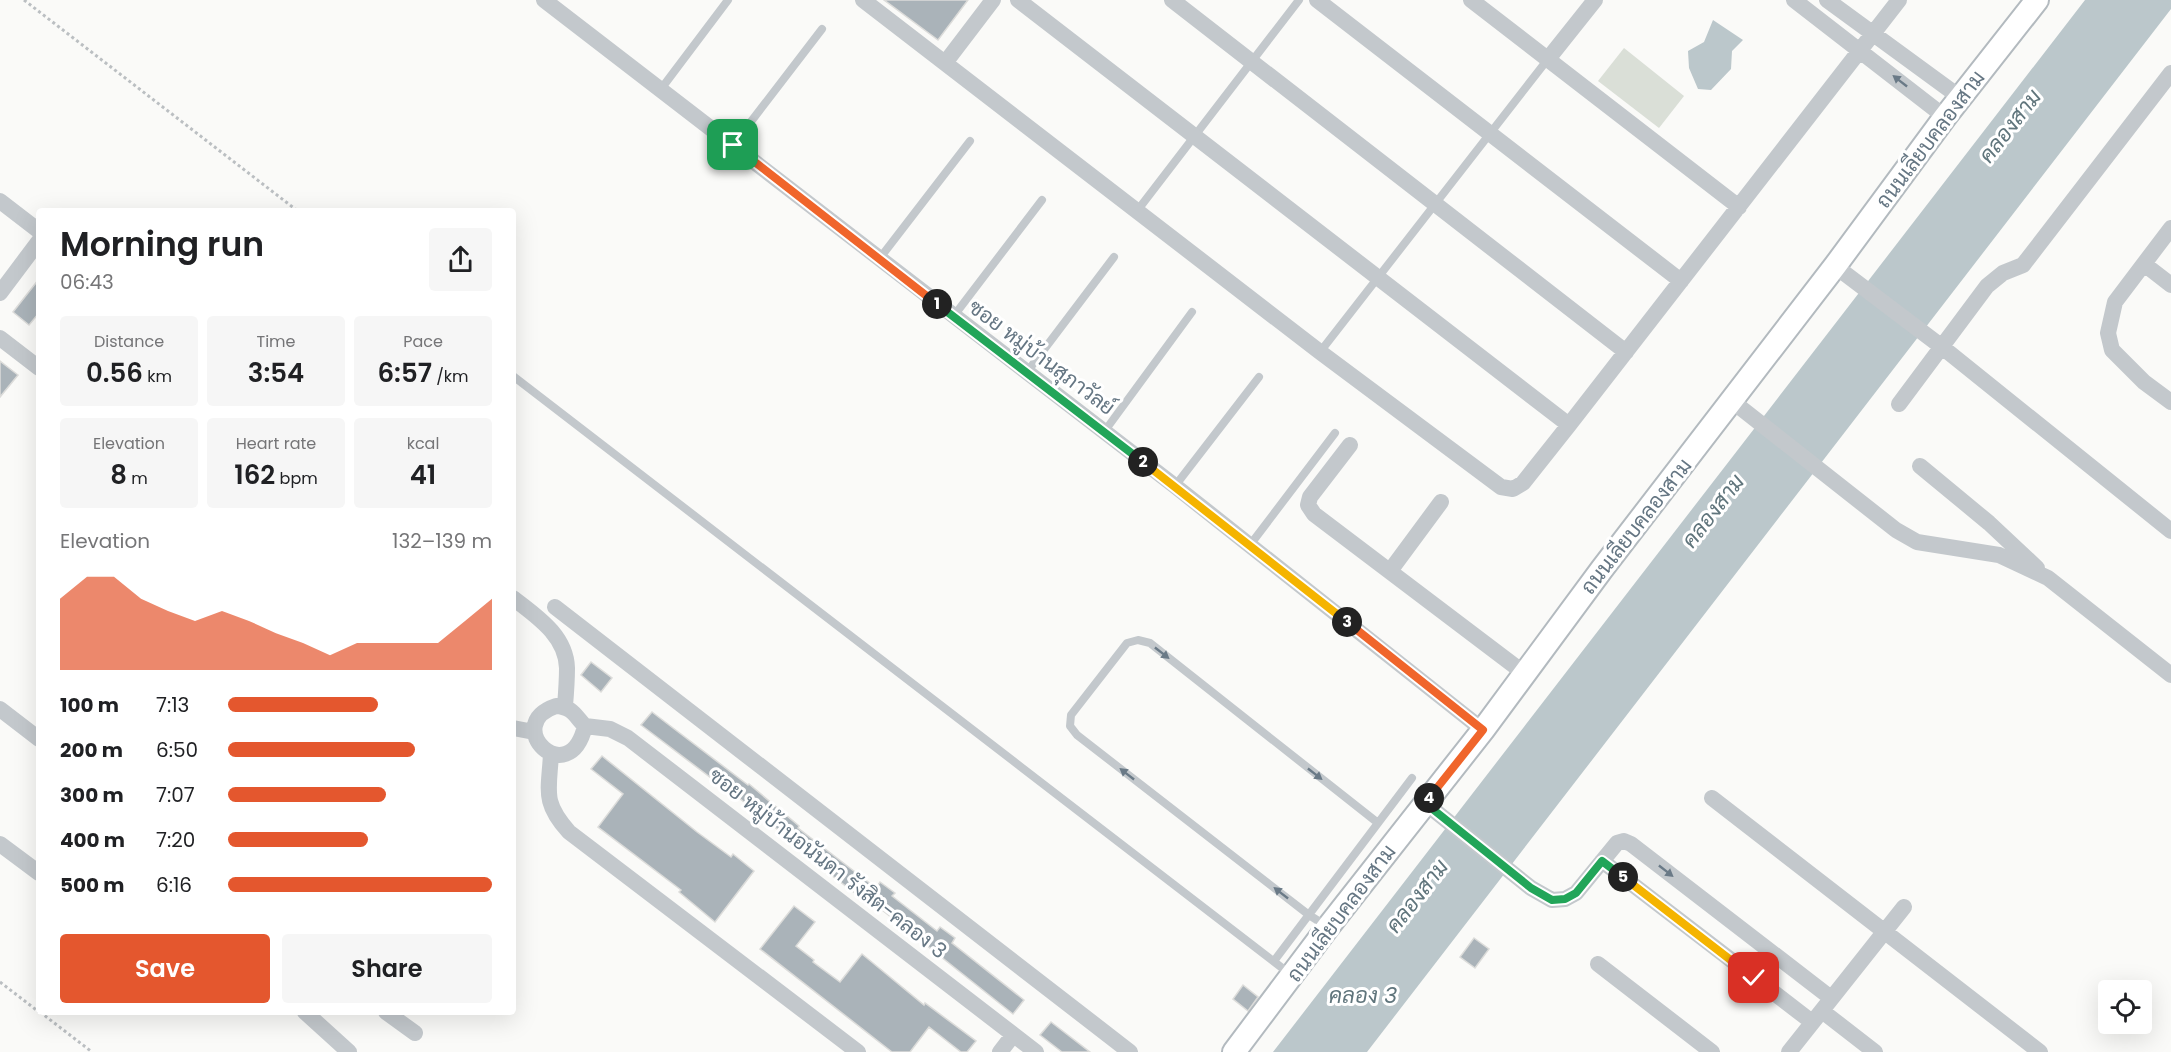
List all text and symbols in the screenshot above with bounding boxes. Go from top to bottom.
street label: ถนนเลียบคลองสาม [1869,64,1991,214]
one-way arrow [1892,75,1907,87]
water label: คลองสาม [1971,82,2049,169]
pin [707,119,758,170]
icon: arrive [716,128,749,161]
text: Morning run [60,221,264,268]
button: share [429,228,492,291]
text: 06:43 [60,268,114,296]
pin: 1 [922,289,952,319]
text: 1 [934,292,940,315]
street label: ซอย หมู่บ้านสุภาวัลย์ [962,292,1121,422]
text: Distance [94,330,164,353]
text: Time [257,330,296,353]
text: Pace [403,330,443,353]
text: 0.56 [86,355,143,391]
text: 3:54 [248,355,304,391]
text: 6:57 [377,355,432,391]
text: km [143,365,172,388]
text: /km [432,365,469,388]
text: Elevation [93,432,165,455]
text: Heart rate [236,432,316,455]
text: kcal [407,432,439,455]
pin: 2 [1128,447,1158,477]
text: 2 [1138,450,1148,473]
street label: ถนนเลียบคลองสาม [1574,452,1698,600]
text: 8 [110,457,127,493]
text: 162 [234,457,275,493]
text: 41 [410,457,436,493]
text: m [127,467,148,490]
text: bpm [275,467,318,490]
water label: คลองสาม [1674,467,1752,554]
text: Elevation [60,527,150,555]
text: 132–139 m [392,527,492,555]
pin: 3 [1332,607,1362,637]
text: 3 [1342,610,1352,633]
one-way arrow [1154,646,1170,659]
text: 100 m [60,691,119,719]
text: 7:13 [156,691,189,719]
text: 200 m [60,736,123,764]
text: 6:50 [156,736,198,764]
street label: ซอย หมู่บ้านอนันดา รังสิต-คลอง 3 [702,761,953,966]
one-way arrow [1307,767,1323,780]
one-way arrow [1119,768,1134,780]
text: 300 m [60,781,124,809]
text: 7:07 [156,781,195,809]
pin: 4 [1414,783,1444,813]
text: 4 [1424,786,1434,809]
text: 400 m [60,826,125,854]
text: 7:20 [156,826,195,854]
street label: ถนนเลียบคลองสาม [1280,838,1402,988]
water label: คลองสาม [1378,852,1456,939]
pin: 5 [1608,862,1638,892]
one-way arrow [1658,864,1674,877]
text: 5 [1618,865,1628,888]
text: 500 m [60,871,125,899]
text: 6:16 [156,871,192,899]
one-way arrow [1273,887,1289,900]
button: Save [60,934,270,1003]
button: Share [282,934,492,1003]
pin [1728,952,1779,1003]
icon: check [1737,961,1770,994]
water label: คลอง 3 [1329,980,1397,1011]
map controls [2098,980,2152,1034]
button: locate [2098,980,2152,1034]

